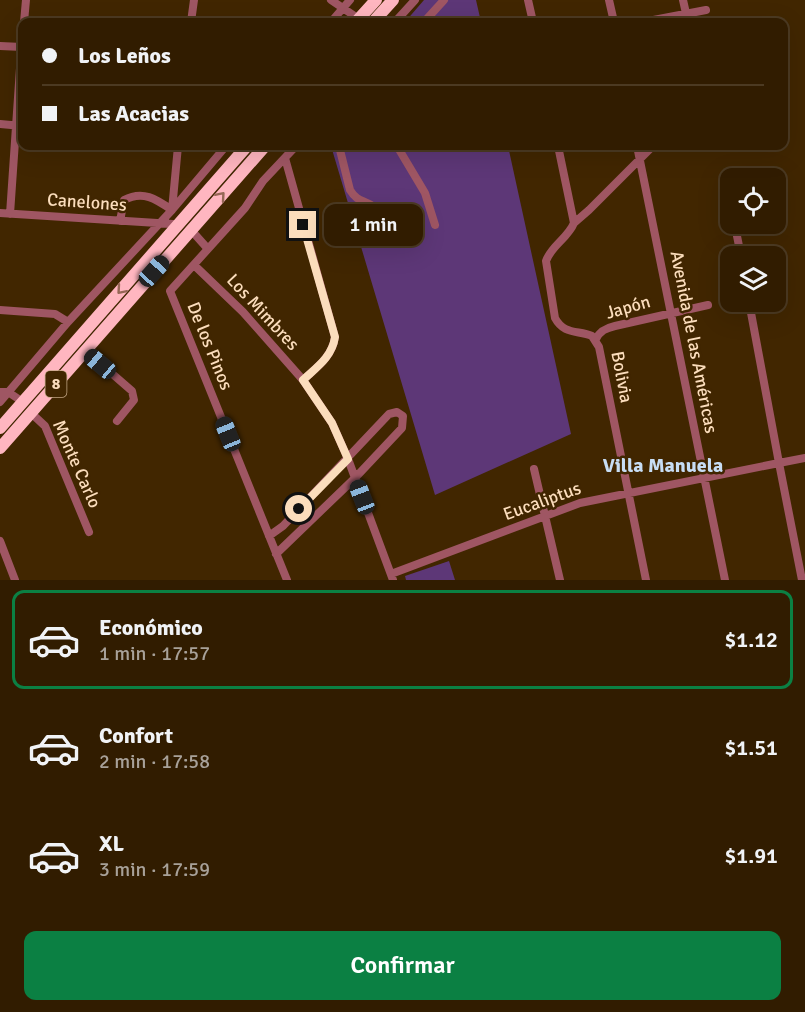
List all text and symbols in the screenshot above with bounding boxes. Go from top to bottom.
text: Los Leños [78,42,171,69]
text: Las Acacias [78,100,189,127]
map controls [720,168,786,312]
button: locate [720,168,786,234]
street label: Canelones [46,188,128,216]
one-way arrow [214,193,225,203]
callout: 1 min [324,204,423,246]
route end [289,211,316,238]
text: 1 min [350,212,397,237]
button: layers [720,246,786,312]
street label: Avenida de las Américas [666,249,723,435]
car [135,252,173,290]
street label: Los Mimbres [222,269,304,355]
one-way arrow [117,283,128,294]
street label: Japón [603,290,653,324]
street label: De los Pinos [182,299,238,393]
car [80,346,120,382]
street label: Bolivia [606,349,638,405]
road number: 8 [46,371,66,397]
car [213,414,243,454]
street label: Monte Carlo [48,417,106,511]
district label: Villa Manuela [603,453,723,478]
car [347,477,377,517]
street label: Eucaliptus [500,477,584,525]
route start [285,495,312,522]
icon: car [27,613,81,667]
text: Económico [99,614,203,641]
text: $1.12 [724,626,778,653]
text: 1 min · 17:57 [99,641,210,666]
icon: car [27,721,81,775]
text: Confort [99,722,173,749]
text: $1.51 [724,734,778,761]
text: 2 min · 17:58 [99,749,210,774]
icon: car [27,829,81,883]
text: XL [99,830,124,857]
text: $1.91 [724,842,778,869]
text: 3 min · 17:59 [99,857,210,882]
button: Confirmar [24,931,781,1000]

